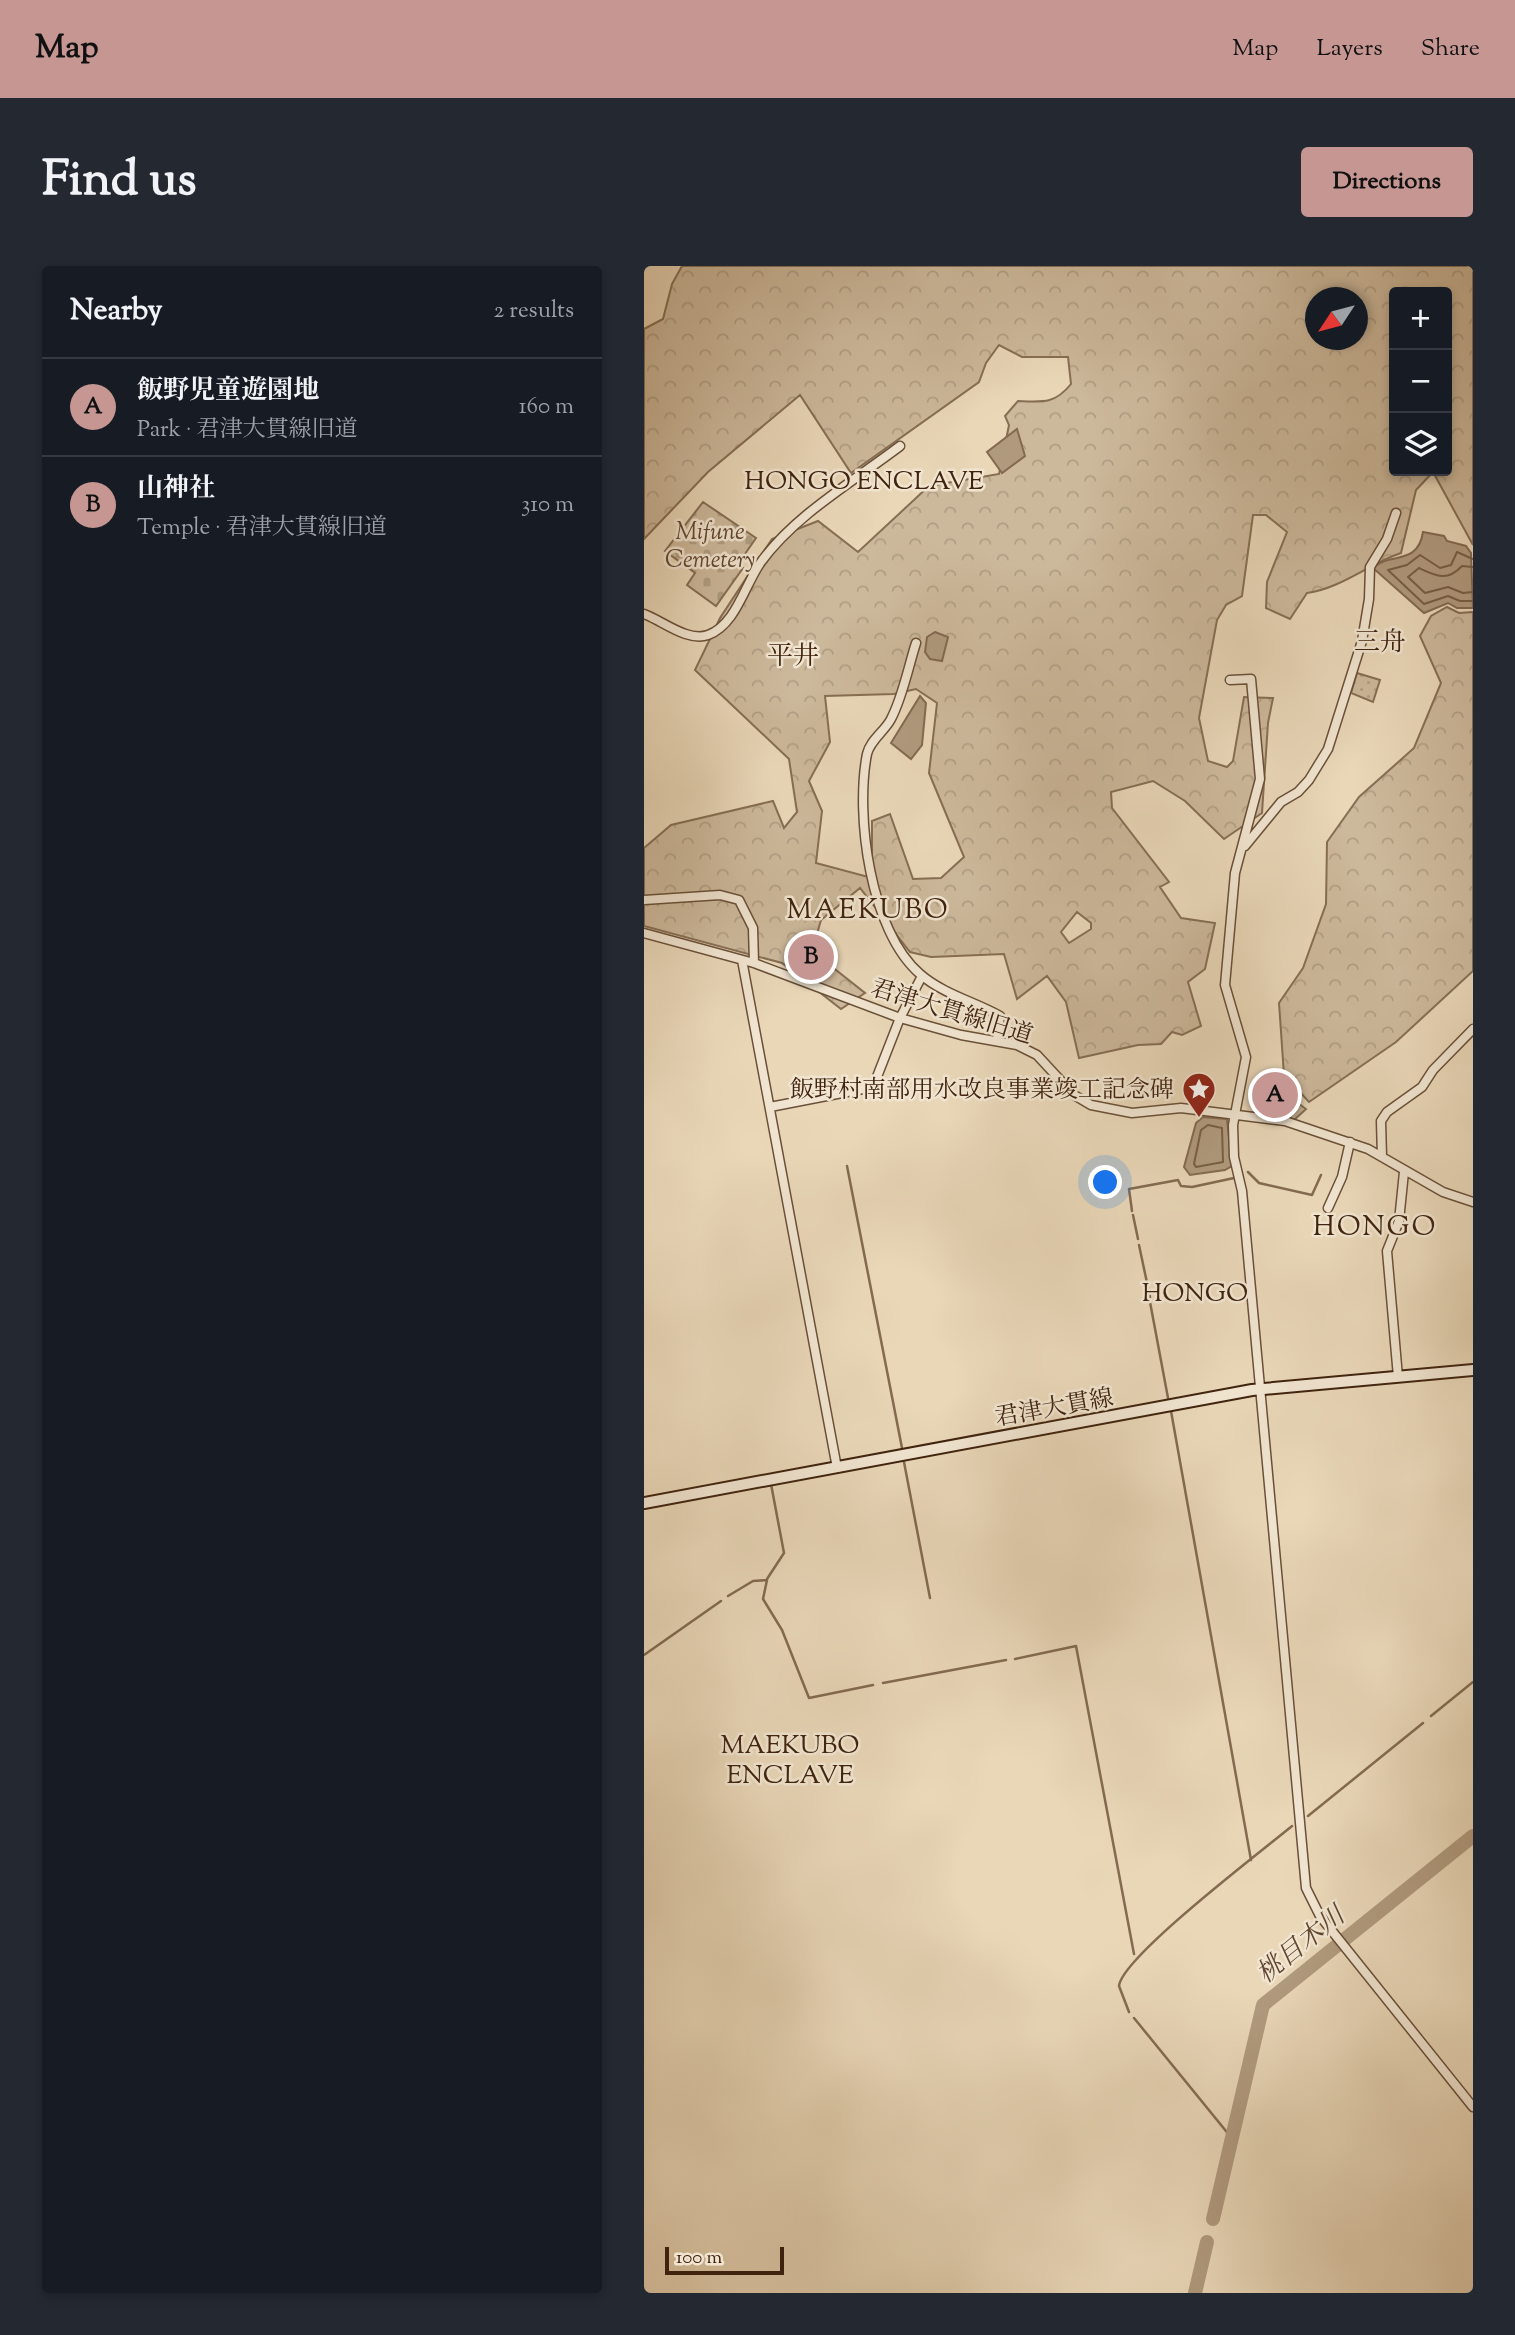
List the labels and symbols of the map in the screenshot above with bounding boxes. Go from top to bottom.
north arrow [1305,287,1368,350]
district label: HONGO ENCLAVE [744,464,984,501]
park label: Mifune Cemetery [665,516,755,578]
district label: 三舟 [1354,625,1406,662]
district label: 平井 [767,639,819,676]
district label: MAEKUBO [786,891,950,931]
pin: B [788,931,834,983]
street label: 君津大貫線旧道 [866,972,1037,1054]
pin: A [1252,1069,1298,1121]
place icon: 飯野村南部用水改良事業竣工記念碑 [1180,1070,1218,1119]
place label: 飯野村南部用水改良事業竣工記念碑 [790,1074,1174,1108]
your location [1088,1165,1122,1199]
district label: HONGO [1313,1208,1437,1248]
district label: HONGO [1142,1276,1248,1313]
street label: 君津大貫線 [992,1382,1116,1436]
district label: MAEKUBO ENCLAVE [721,1728,859,1795]
water label: 桃目木川 [1250,1897,1356,1993]
scale bar [665,2244,784,2276]

